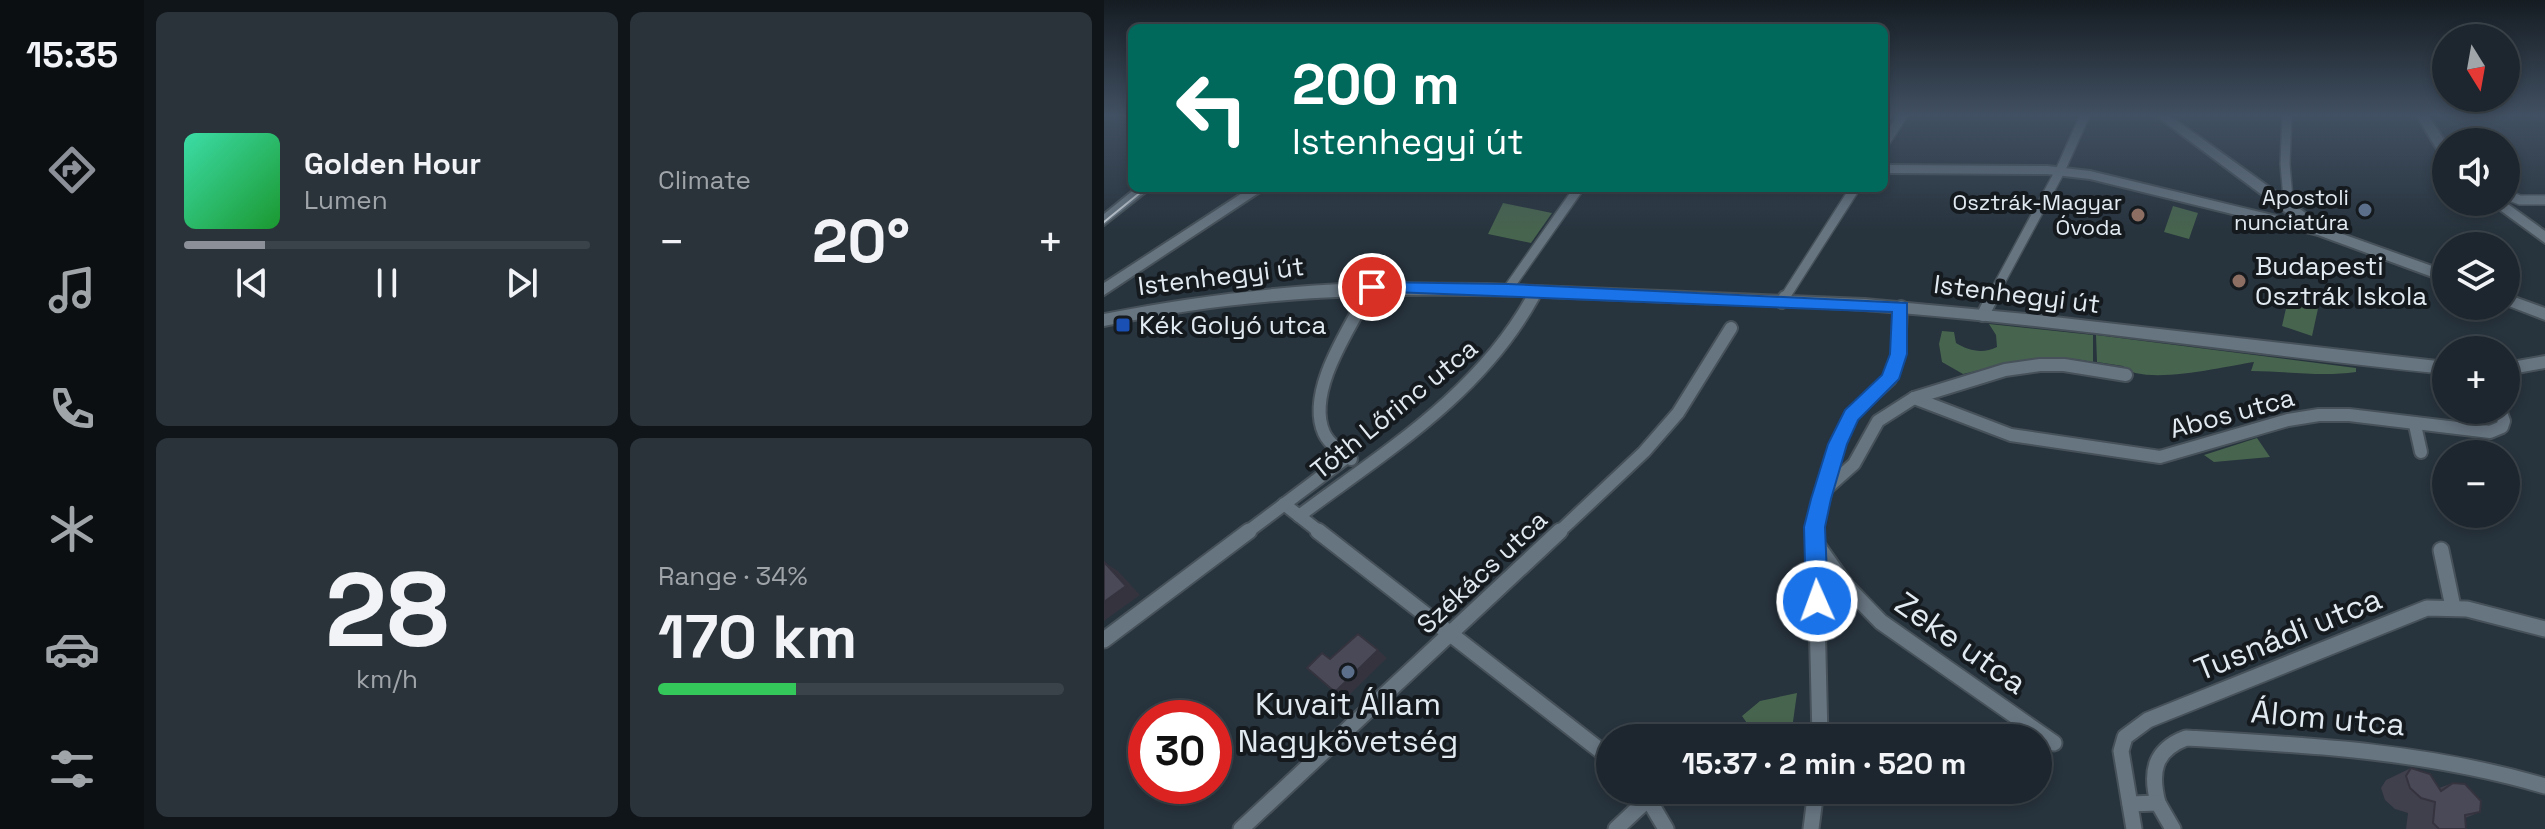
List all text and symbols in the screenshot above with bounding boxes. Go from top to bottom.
north arrow [2432,24,2520,112]
map controls [2432,24,2520,528]
text: 15:35 [26,32,118,78]
text: 200 m [1292,49,1460,120]
icon: left [1160,56,1264,160]
text: Istenhegyi út [1292,119,1524,165]
button: sound [2432,128,2520,216]
icon: directions [44,142,100,198]
text: Golden Hour [304,144,481,183]
text: Climate [658,163,751,197]
text: Lumen [304,183,388,217]
place label: Apostoli nunciatúra [2234,183,2349,236]
place label: Osztrák-Magyar Óvoda [1952,188,2122,241]
marker: Apostoli nunciatúra [2356,201,2374,219]
text: 20° [812,203,910,280]
marker: Osztrák-Magyar Óvoda [2129,206,2147,224]
text: − [658,214,685,270]
text: + [1037,214,1064,270]
button: layers [2432,232,2520,320]
street label: Istenhegyi út [1136,249,1306,303]
place label: Budapesti Osztrák Iskola [2255,249,2427,313]
pin [1338,253,1406,321]
icon: previous [230,261,274,305]
icon: pause [365,261,409,305]
icon: next [500,261,544,305]
icon: music [44,262,100,318]
icon: arrive [1350,265,1394,309]
street label: Istenhegyi út [1932,267,2102,321]
marker: Budapesti Osztrák Iskola [2230,272,2248,290]
place label: Kék Golyó utca [1139,308,1327,342]
marker: Kék Golyó utca [1114,316,1132,334]
street label: Tóth Lőrinc utca [1304,331,1484,487]
button: + [2432,336,2520,424]
street label: Abos utca [2166,380,2298,446]
icon: phone [44,381,100,437]
button: − [2432,440,2520,528]
icon: climate [44,501,100,557]
street label: Székács utca [1410,503,1555,641]
text: 28 [325,544,449,676]
text: Range · 34% [658,559,808,593]
position arrow [1775,559,1859,643]
street label: Tusnádi utca [2189,578,2387,690]
street label: Zeke utca [1887,583,2035,703]
text: 170 km [658,599,857,676]
icon: car [44,621,100,677]
text: km/h [356,662,418,696]
marker: Kuvait Állam Nagykövetség [1339,663,1357,681]
place label: Kuvait Állam Nagykövetség [1238,684,1458,761]
street label: Álom utca [2249,691,2407,745]
speed limit sign: 30 [1128,700,1232,804]
icon: filters [44,741,100,797]
text: 15:37 · 2 min · 520 m [1682,744,1966,783]

